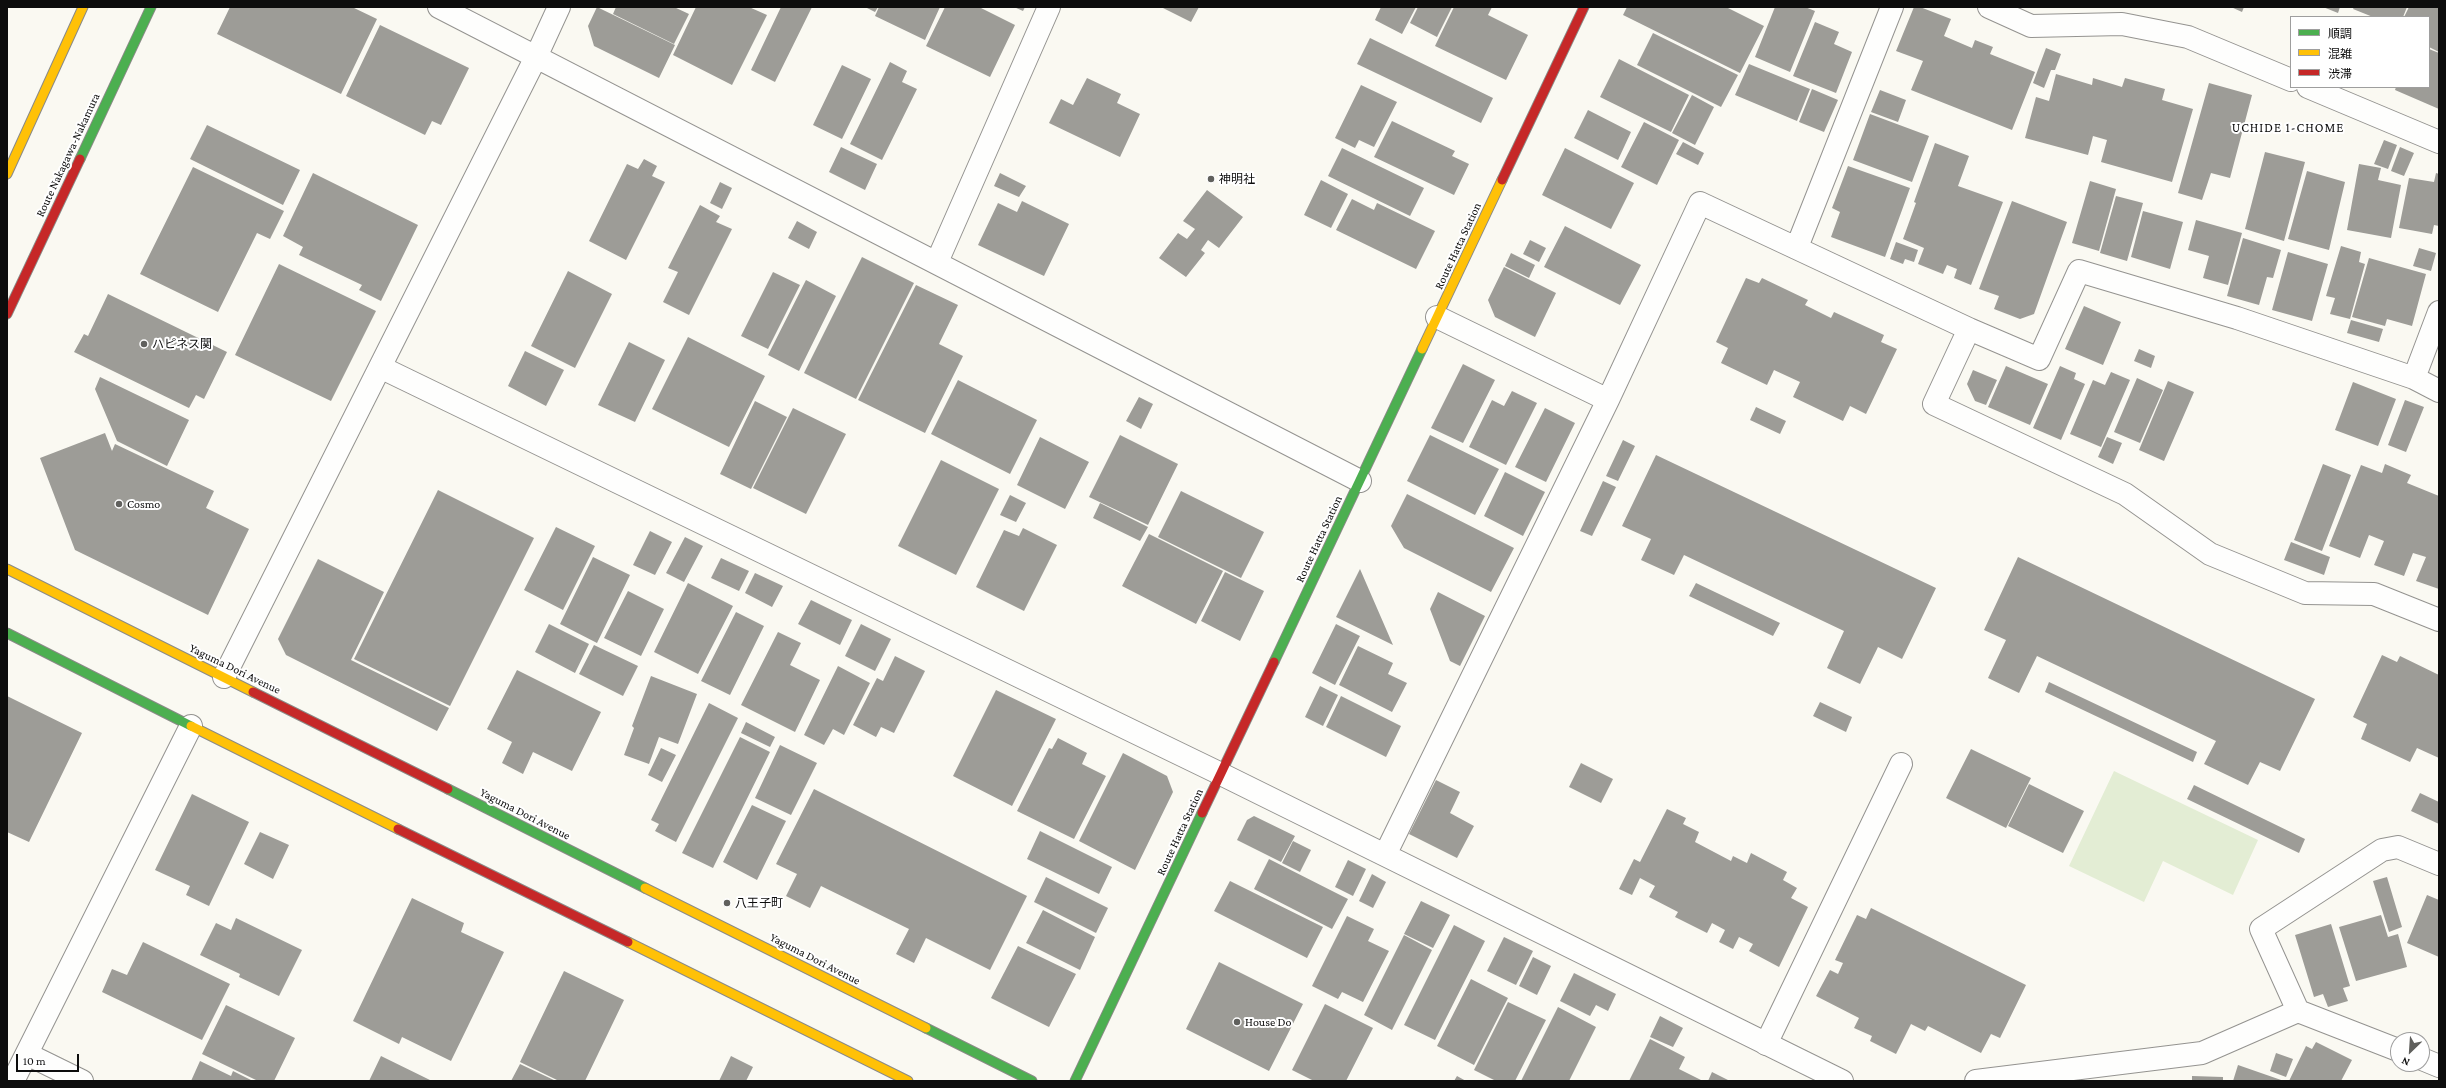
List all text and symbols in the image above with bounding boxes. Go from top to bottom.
legend [2290,16,2430,88]
text: 順調 [2328,27,2352,41]
text: 混雑 [2328,47,2352,61]
text: 渋滞 [2328,67,2352,81]
street label: Route Nakagawa-Nakamura [33,91,103,219]
district label: UCHIDE 1-CHOME [2232,120,2344,136]
place label: 神明社 [1219,172,1255,186]
marker: 神明社 [1206,174,1216,184]
street label: Route Hatta Station [1432,200,1484,292]
place label: ハピネス関 [152,337,212,351]
marker: ハピネス関 [139,339,149,349]
street label: Route Hatta Station [1293,493,1345,585]
place label: Cosmo [127,497,160,511]
marker: Cosmo [114,499,124,509]
street label: Yaguma Dori Avenue [187,641,283,697]
street label: Yaguma Dori Avenue [477,785,573,843]
street label: Route Hatta Station [1154,786,1206,878]
place label: 八王子町 [735,896,783,910]
marker: 八王子町 [722,898,732,908]
street label: Yaguma Dori Avenue [767,930,863,988]
place label: House Do [1245,1015,1291,1029]
marker: House Do [1232,1017,1242,1027]
north arrow [2390,1032,2430,1072]
scale bar [18,1046,81,1072]
text: 10 m [23,1054,46,1068]
text: N [2399,1055,2411,1069]

